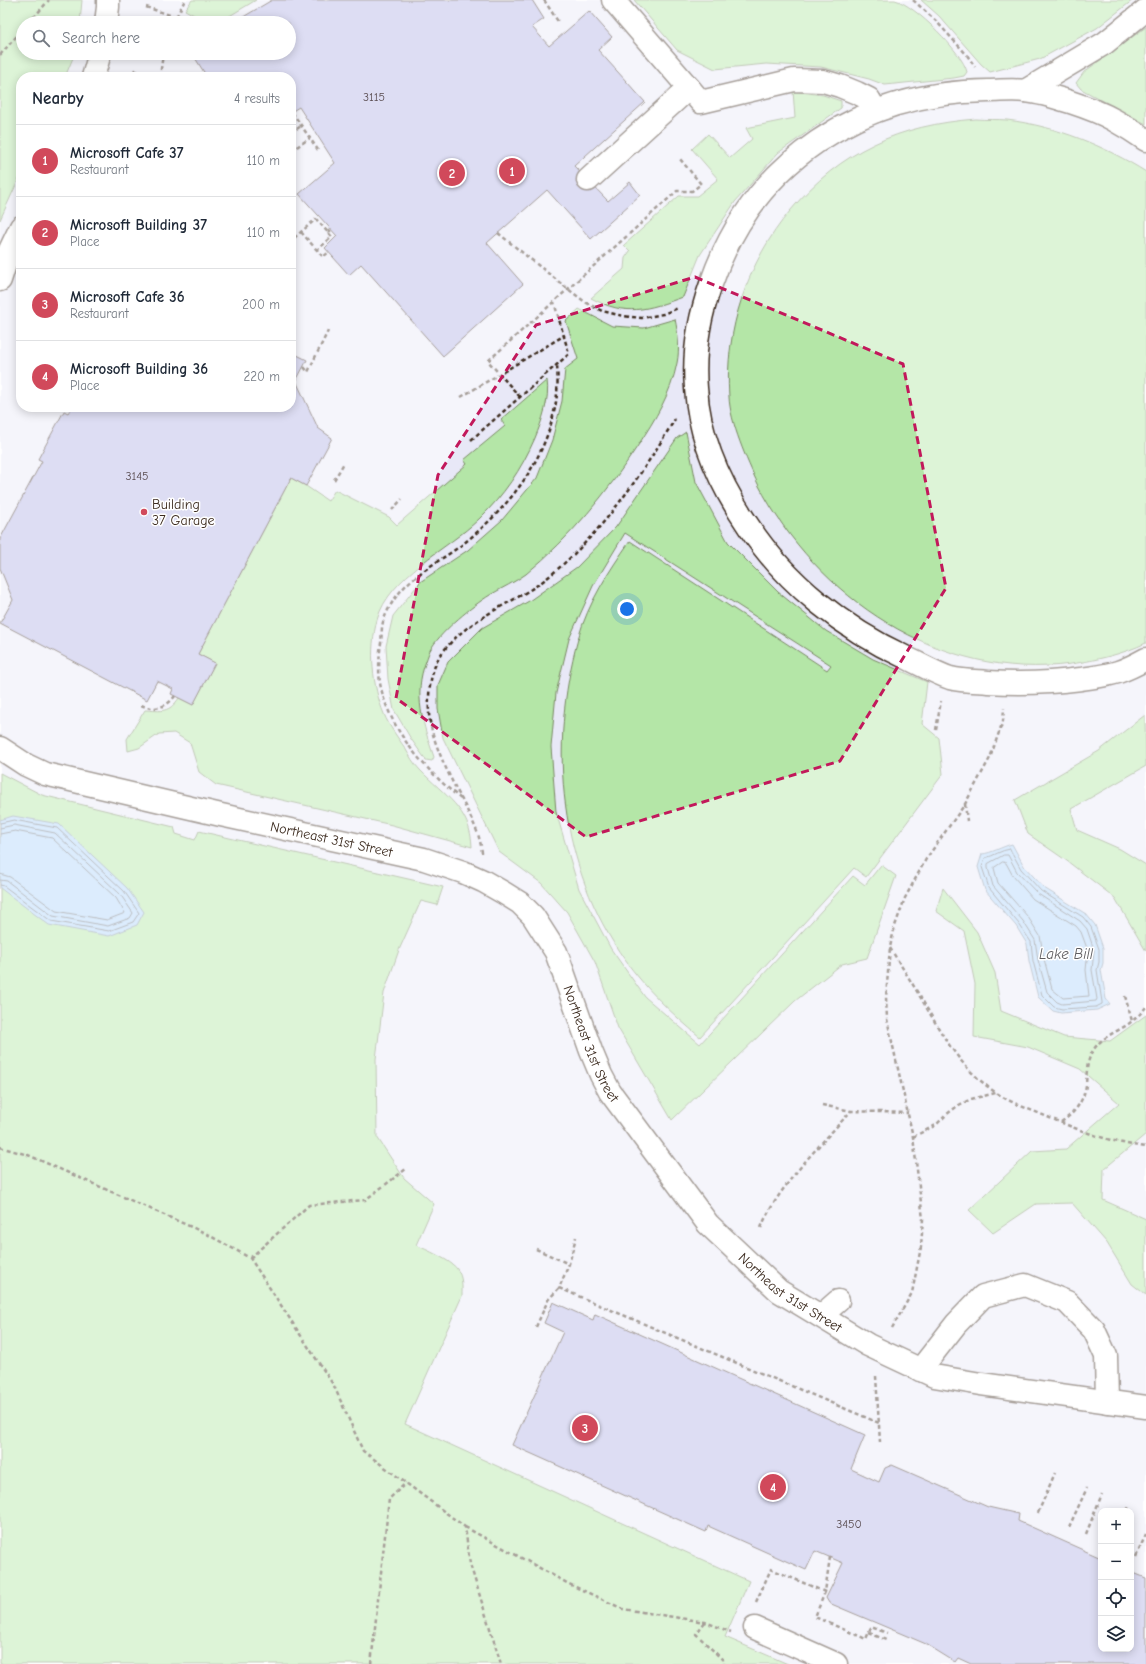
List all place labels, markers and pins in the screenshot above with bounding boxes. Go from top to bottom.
pin: 1 [499,156,525,186]
pin: 2 [439,158,465,188]
place label: Building 37 Garage [152,496,215,529]
marker: Building 37 Garage [139,507,149,517]
pin: 3 [572,1413,598,1443]
pin: 4 [760,1472,786,1502]

